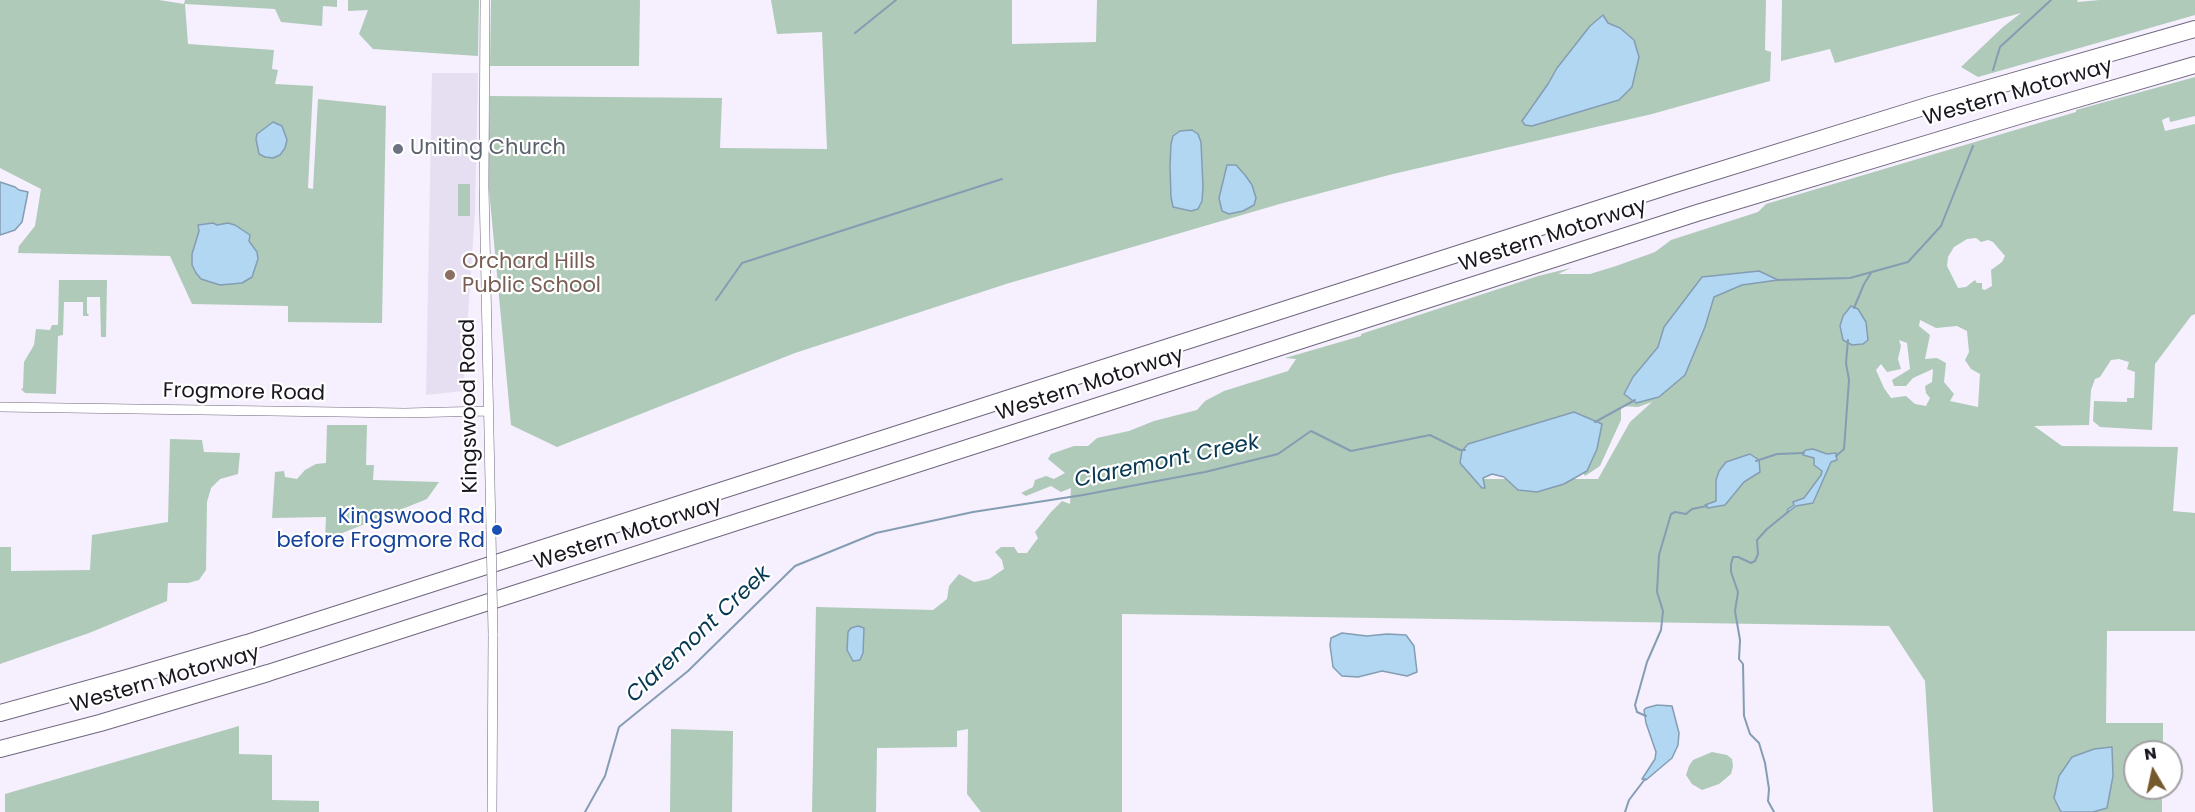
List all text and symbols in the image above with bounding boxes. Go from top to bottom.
street label: Western Motorway [1920,54,2116,132]
place label: Uniting Church [410,136,566,162]
marker: Uniting Church [391,142,405,156]
street label: Western Motorway [1456,194,1650,278]
place label: Orchard Hills Public School [462,250,601,300]
marker: Orchard Hills Public School [443,268,457,282]
street label: Kingswood Road [456,318,484,494]
street label: Western Motorway [993,343,1187,427]
street label: Frogmore Road [163,379,325,407]
water label: Claremont Creek [1072,430,1262,494]
street label: Western Motorway [531,492,725,576]
place label: Kingswood Rd before Frogmore Rd [276,505,485,555]
marker: Kingswood Rd before Frogmore Rd [490,523,504,537]
water label: Claremont Creek [621,561,777,709]
street label: Western Motorway [67,641,263,719]
north arrow [2123,740,2183,800]
text: N [2143,741,2158,766]

